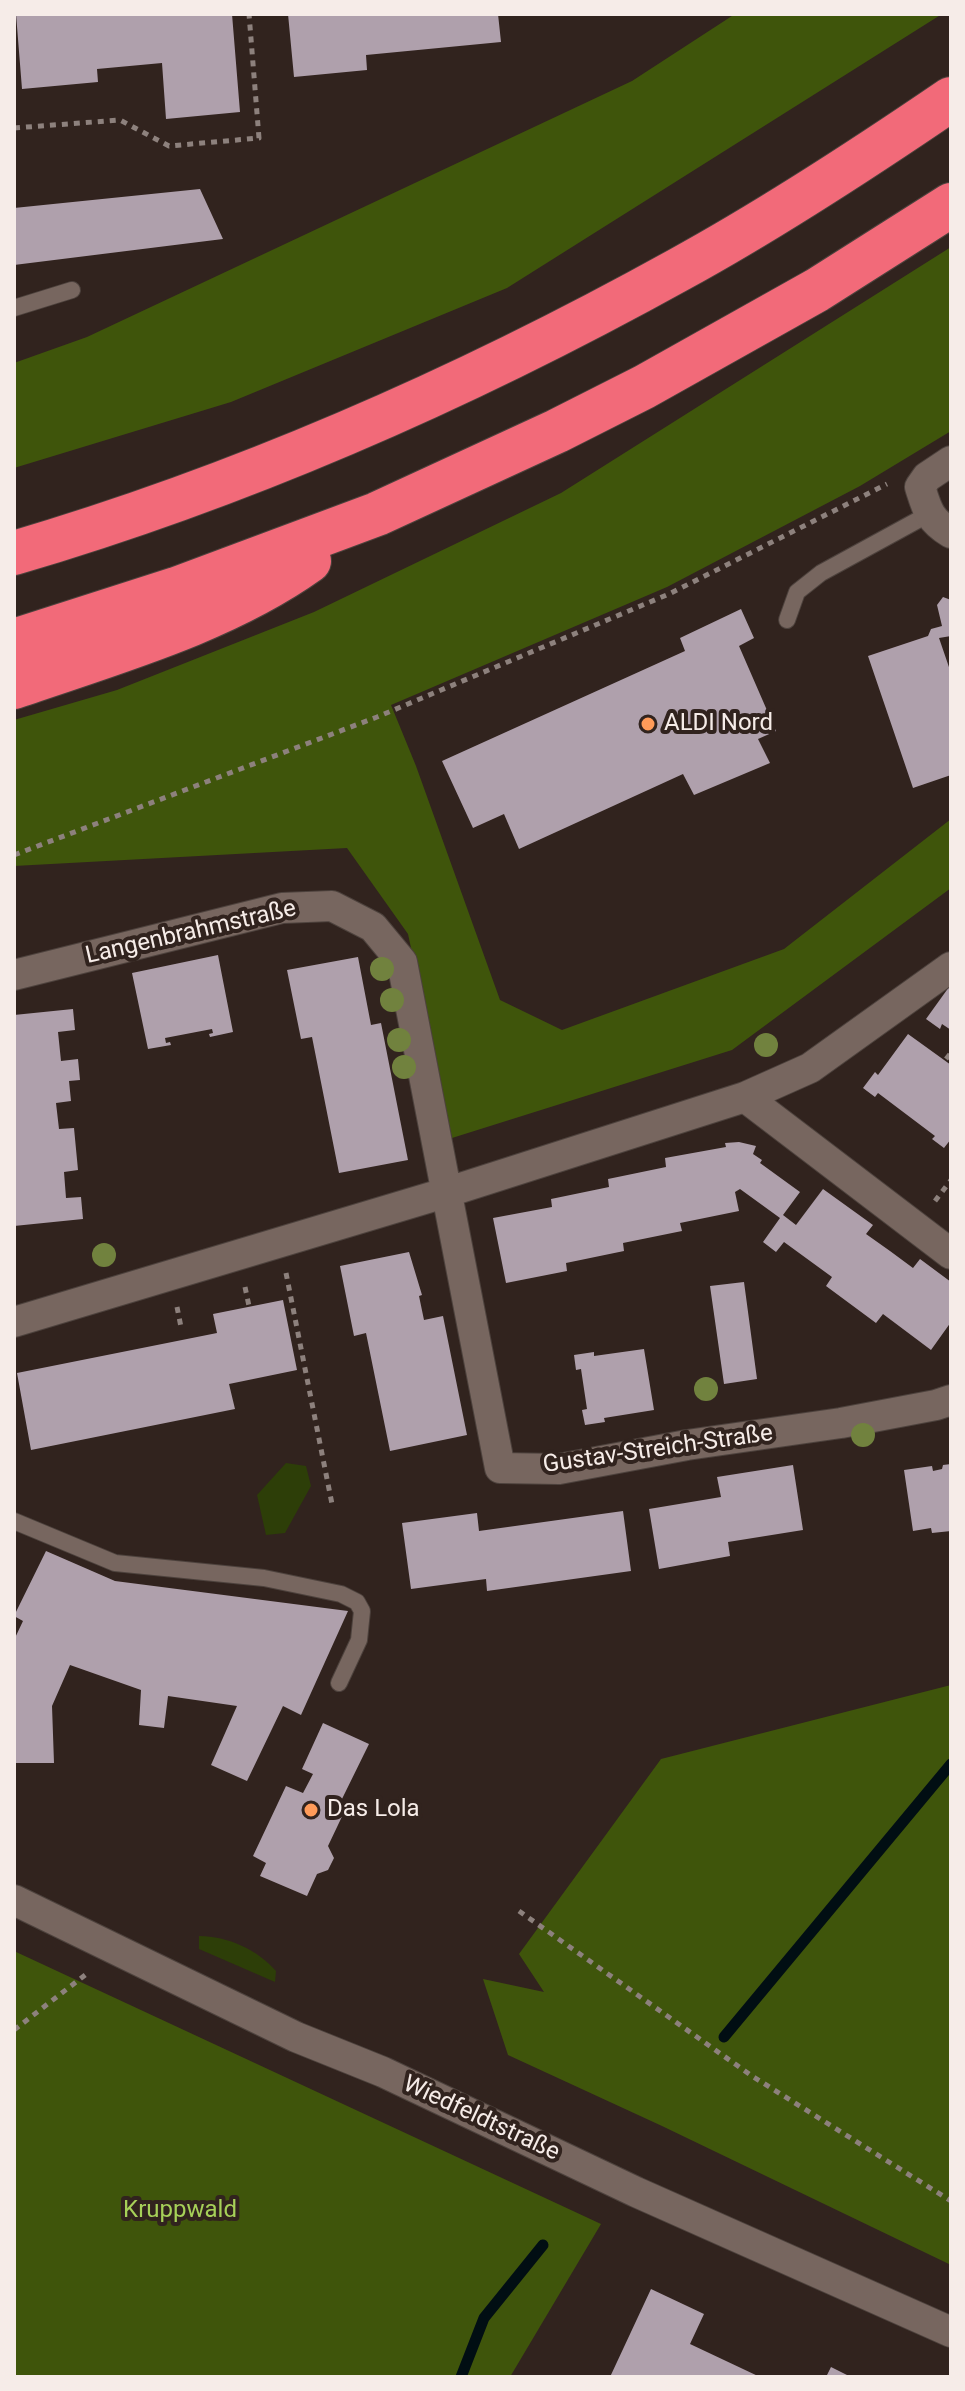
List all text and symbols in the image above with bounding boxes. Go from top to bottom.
place label: ALDI Nord [664,710,773,738]
marker: ALDI Nord [639,715,657,733]
street label: Langenbrahmstraße [83,895,299,971]
street label: Gustav-Streich-Straße [541,1420,775,1480]
place label: Das Lola [327,1796,420,1824]
marker: Das Lola [302,1801,320,1819]
street label: Wiedfeldtstraße [398,2070,564,2168]
park label: Kruppwald [123,2197,237,2225]

